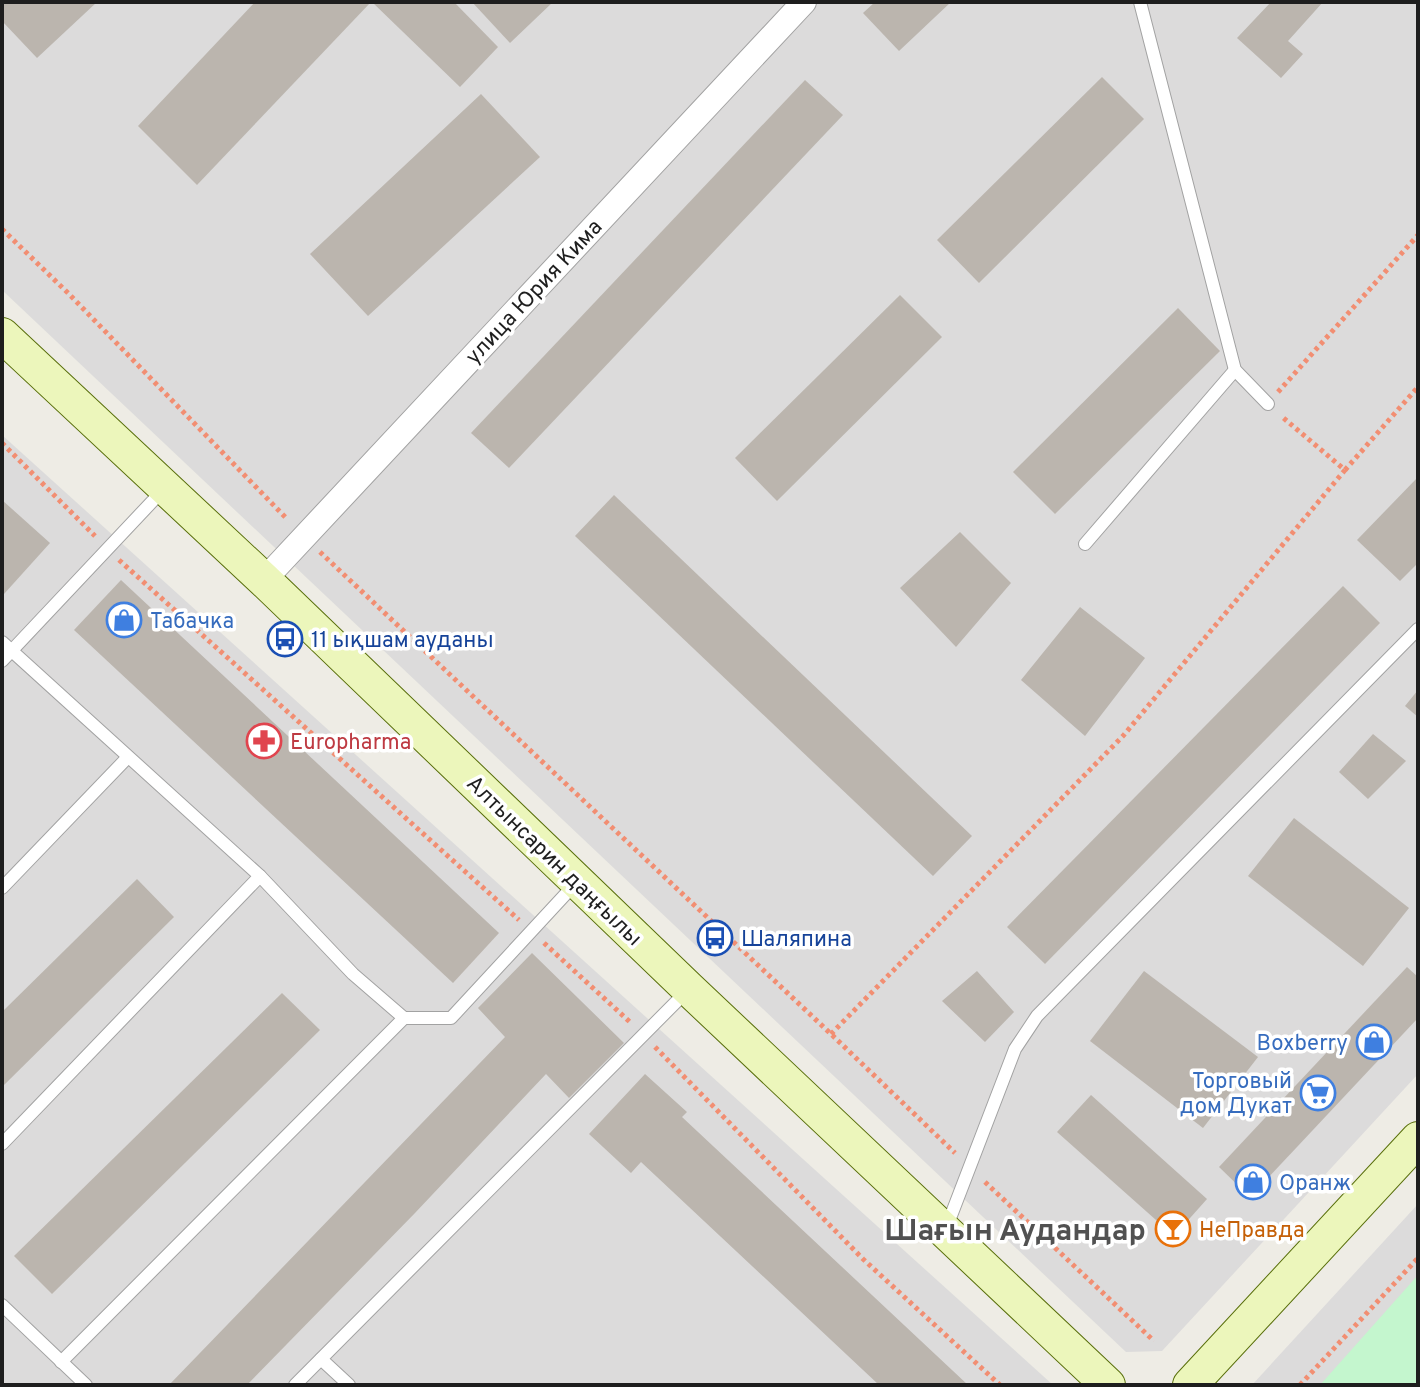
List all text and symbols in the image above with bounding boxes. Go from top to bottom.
street label: улица Юрия Кима [461,215,609,371]
shop icon: Табачка [105,601,143,639]
place label: Табачка [150,609,234,636]
bus stop icon: 11 ықшам ауданы [266,620,304,658]
place label: 11 ықшам ауданы [311,628,493,655]
pharmacy icon: Europharma [245,722,283,760]
place label: Europharma [290,730,411,757]
street label: Алтынсарин даңғылы [460,771,647,953]
bus stop icon: Шаляпина [696,919,734,957]
place label: Шаляпина [741,927,852,954]
shop icon: Boxberry [1355,1023,1393,1061]
place label: Boxberry [1257,1031,1348,1058]
place label: Торговый дом Дукат [1180,1069,1292,1121]
supermarket icon: Торговый дом Дукат [1299,1074,1337,1112]
shop icon: Оранж [1234,1163,1272,1201]
place label: Оранж [1279,1171,1351,1198]
bar icon: НеПравда [1154,1210,1192,1248]
district label: Шағын Аудандар [884,1214,1146,1251]
place label: НеПравда [1199,1218,1305,1245]

